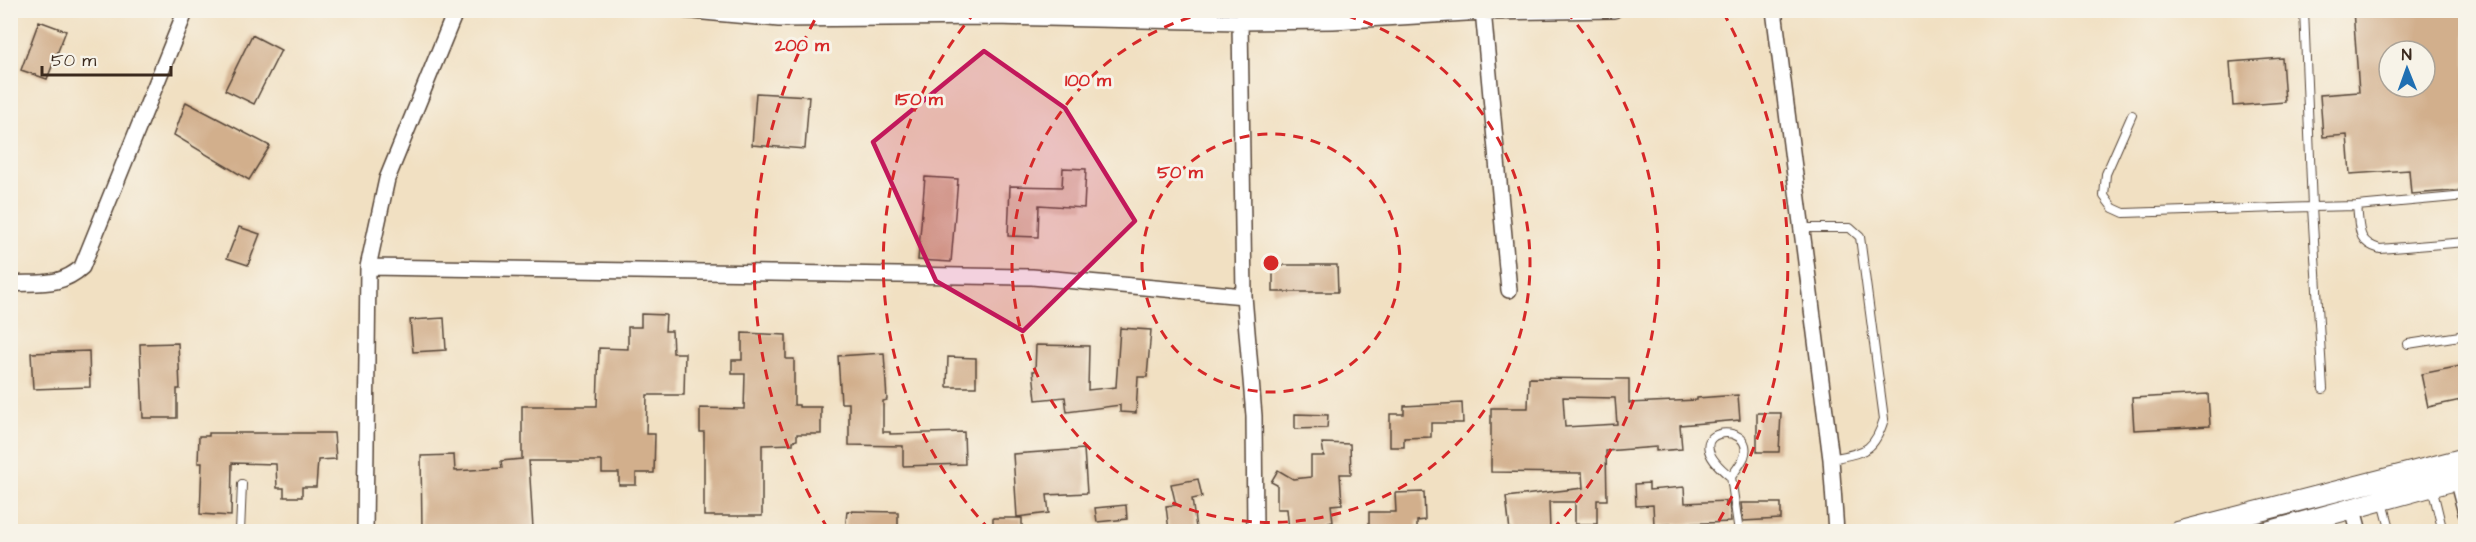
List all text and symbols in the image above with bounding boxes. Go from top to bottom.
text: 200 m [774,33,830,58]
scale bar [42,39,171,77]
north arrow [2377,39,2437,99]
text: N [2402,44,2412,66]
text: 50 m [51,48,96,73]
text: 100 m [1065,68,1112,93]
text: 150 m [895,87,944,112]
text: 50 m [1157,160,1204,185]
centre of rings [1261,253,1281,273]

